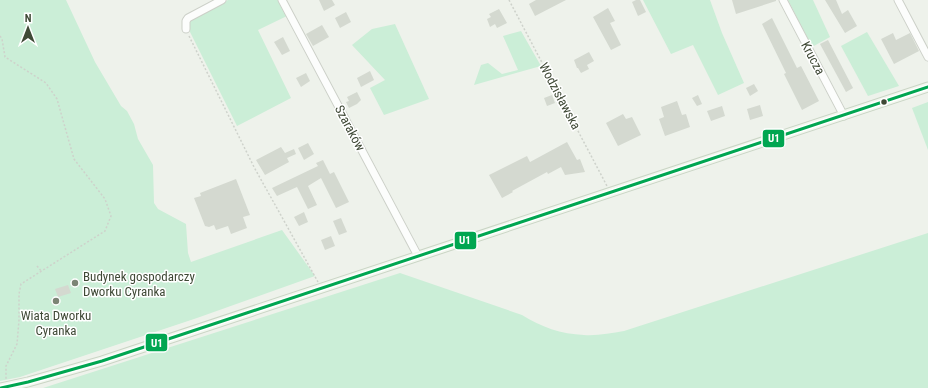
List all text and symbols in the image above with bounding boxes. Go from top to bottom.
north arrow [8,8,48,48]
text: N [25,12,32,25]
street label: Krucza [798,39,828,77]
street label: Wodzisławska [536,60,584,132]
unlabelled marker [879,97,889,107]
street label: Szaraków [332,103,368,154]
line badge: U1 [762,129,785,148]
text: U1 [768,132,780,145]
line badge: U1 [454,231,477,250]
text: U1 [459,234,471,247]
place label: Budynek gospodarczy Dworku Cyranka [83,269,196,299]
marker: Budynek gospodarczy Dworku Cyranka [70,278,80,288]
marker: Wiata Dworku Cyranka [51,296,61,306]
place label: Wiata Dworku Cyranka [21,308,91,338]
line badge: U1 [145,333,168,352]
text: U1 [151,337,163,350]

